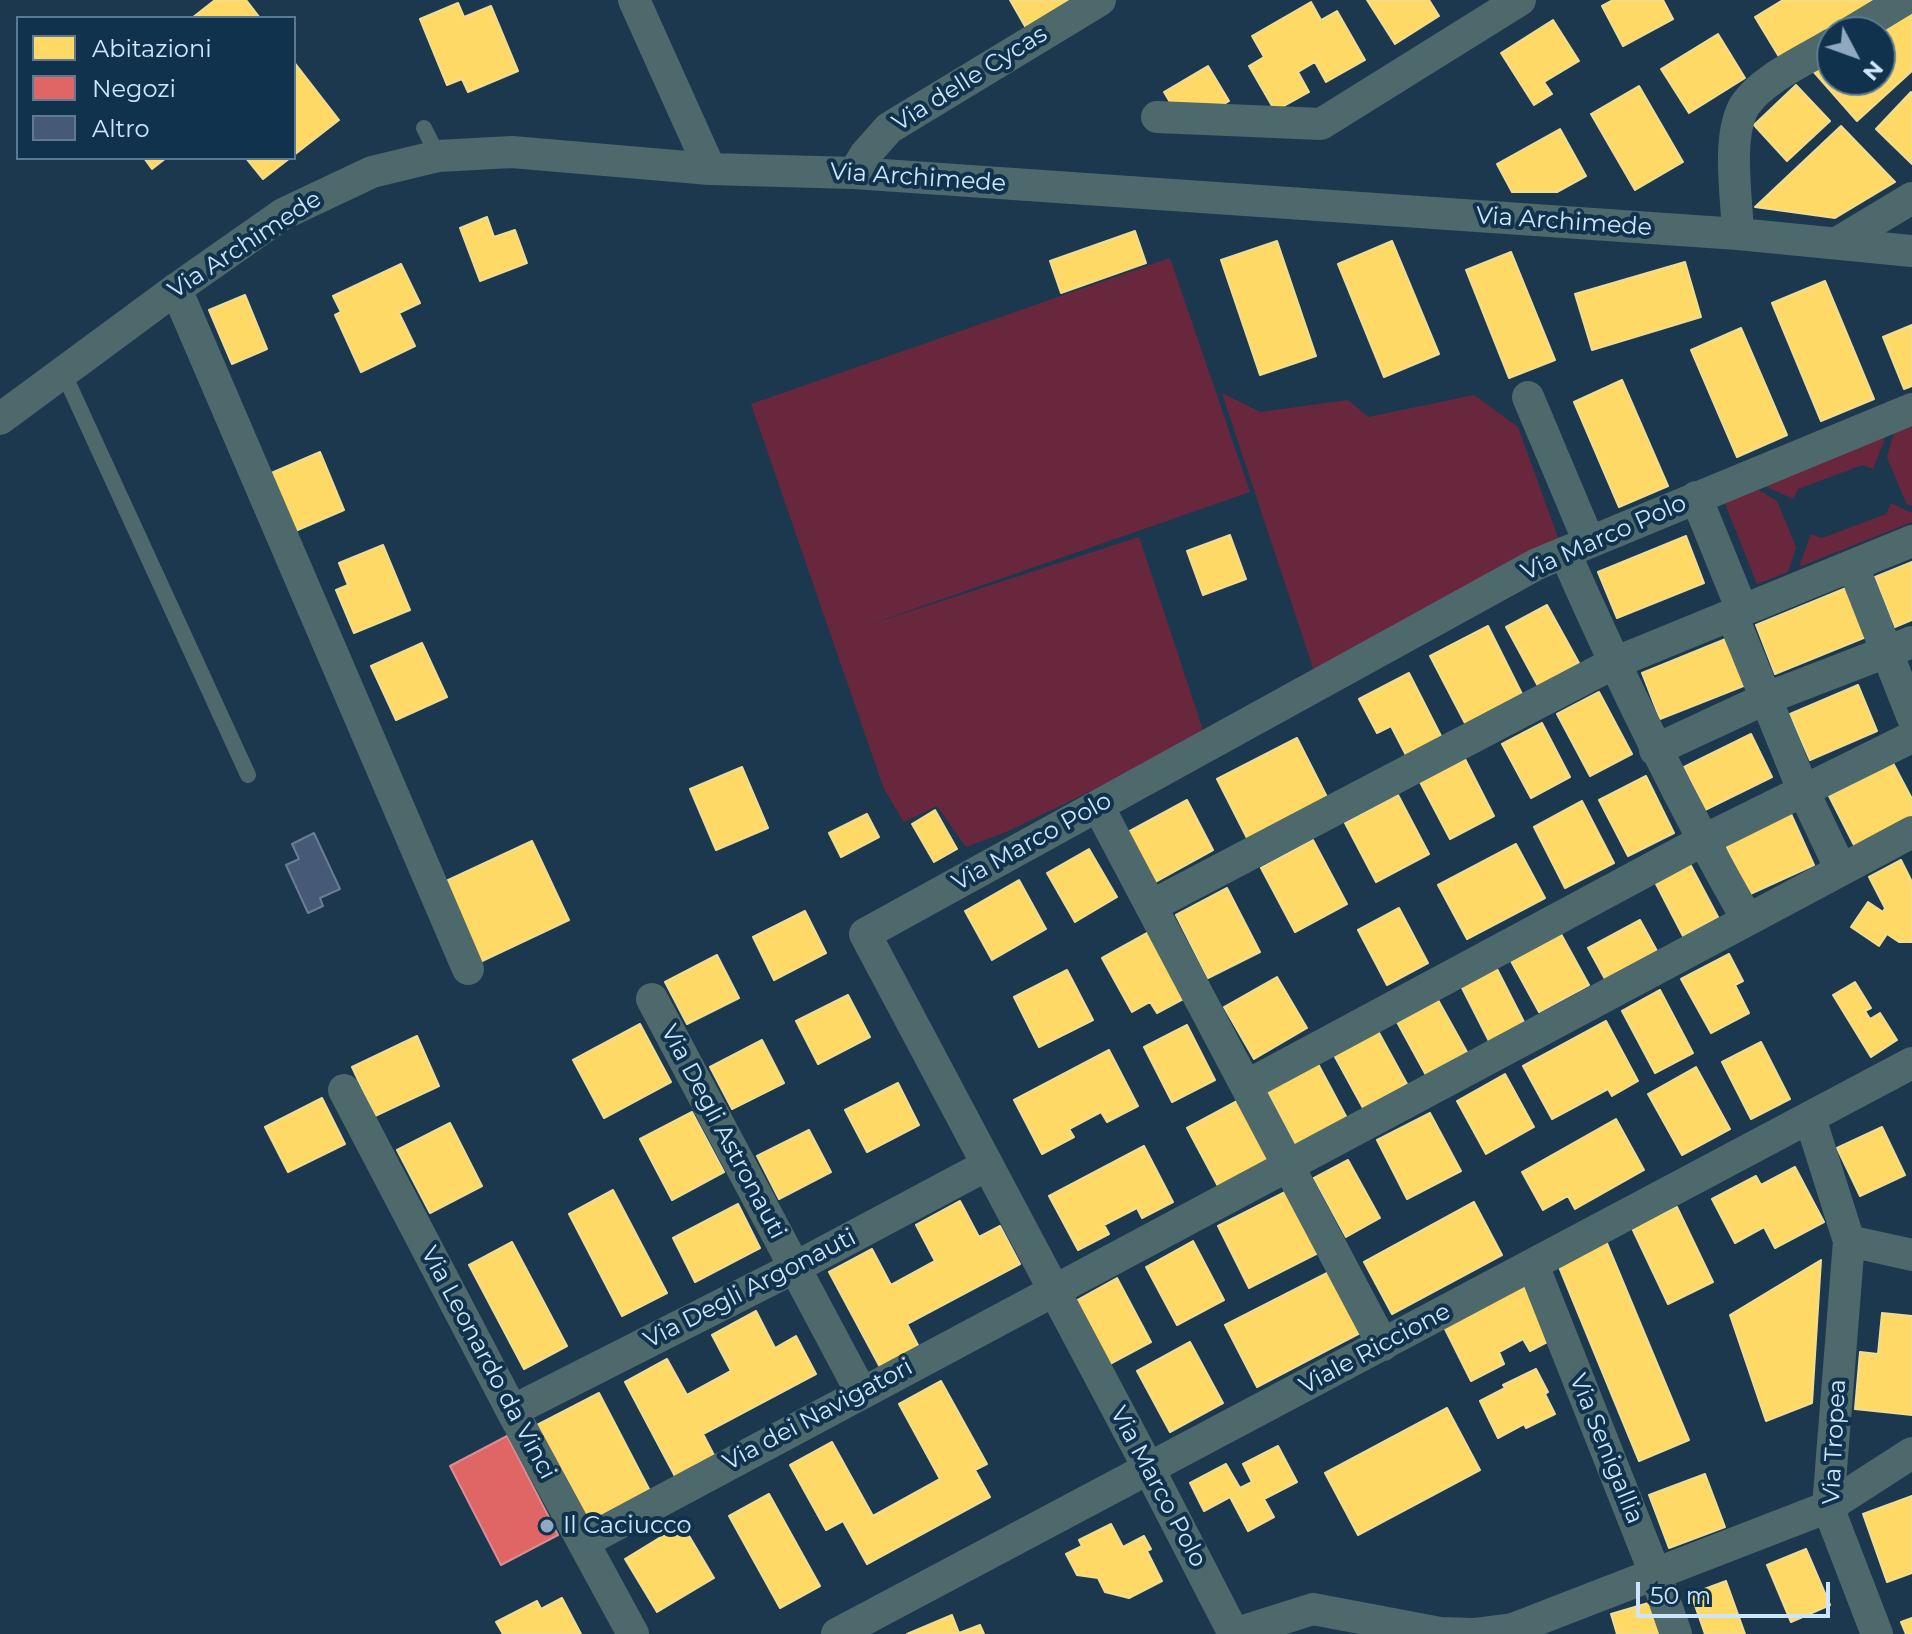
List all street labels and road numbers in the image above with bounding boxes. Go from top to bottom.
street label: Via delle Cycas [887,20,1053,138]
street label: Via Archimede [829,157,1007,199]
street label: Via Archimede [163,185,327,305]
street label: Via Archimede [1475,201,1653,243]
street label: Via Marco Polo [1517,489,1691,587]
street label: Via Marco Polo [947,786,1117,898]
street label: Via Degli Astronauti [654,1020,792,1244]
street label: Via Degli Argonauti [639,1223,861,1355]
street label: Via Leonardo da Vinci [414,1242,562,1484]
street label: Viale Riccione [1295,1297,1455,1401]
street label: Via dei Navigatori [718,1353,918,1477]
street label: Via Senigallia [1563,1370,1649,1528]
street label: Via Tropea [1817,1379,1853,1505]
street label: Via Marco Polo [1104,1402,1212,1572]

